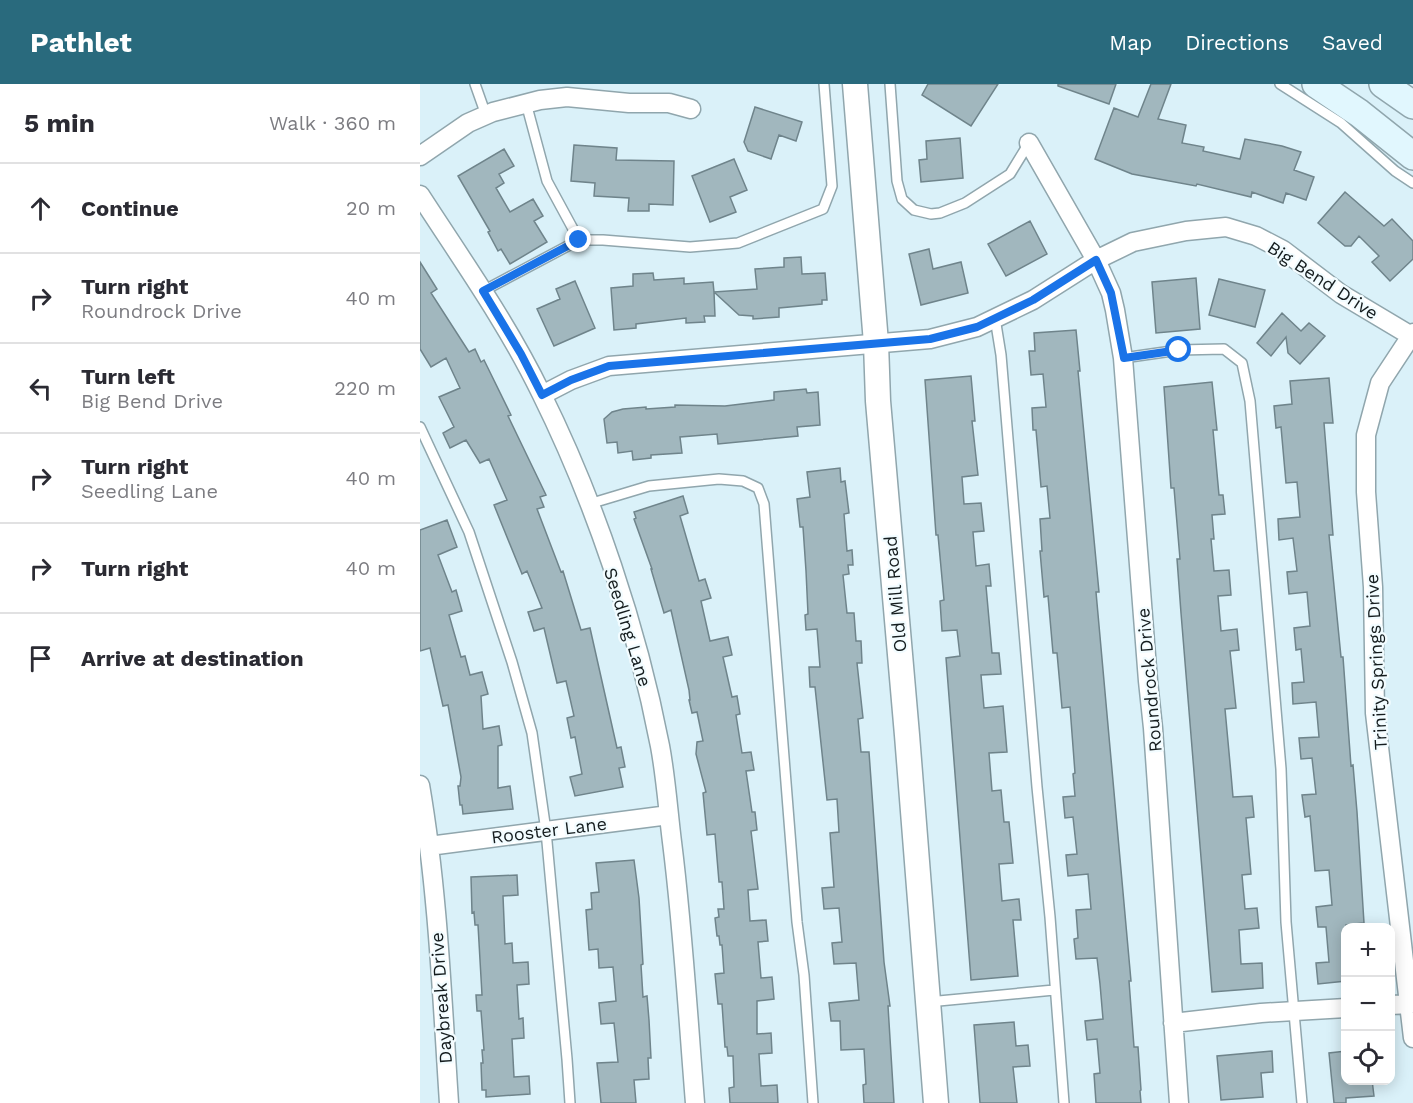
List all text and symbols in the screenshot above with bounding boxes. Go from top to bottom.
text: Pathlet [30,26,132,59]
text: Map [1109,30,1152,55]
text: Directions [1185,30,1289,55]
text: Saved [1322,30,1383,55]
text: 5 min [24,108,95,138]
text: Walk · 360 m [269,111,396,135]
icon: ahead [24,192,57,225]
text: Continue [81,196,179,221]
text: 20 m [346,196,396,220]
route end [565,226,591,252]
street label: Big Bend Drive [1264,236,1382,324]
text: Turn right [81,274,188,299]
icon: right [24,282,57,315]
text: 40 m [345,286,396,310]
text: Roundrock Drive [81,299,242,323]
route start [1165,336,1191,362]
text: Turn left [81,364,175,389]
icon: left [24,372,57,405]
text: 220 m [334,376,396,400]
text: Big Bend Drive [81,389,223,413]
text: Turn right [81,454,188,479]
icon: right [24,462,57,495]
text: 40 m [345,466,396,490]
text: Seedling Lane [81,479,218,503]
street label: Old Mill Road [879,535,911,653]
icon: right [24,552,57,585]
text: Turn right [81,556,188,581]
text: 40 m [345,556,396,580]
street label: Seedling Lane [600,565,656,689]
street label: Trinity Springs Drive [1361,573,1391,751]
street label: Roundrock Drive [1132,607,1166,753]
icon: arrive [24,642,57,675]
text: Arrive at destination [81,646,304,671]
street label: Rooster Lane [490,812,608,848]
map controls [1341,923,1395,1085]
button: + [1341,923,1395,977]
street label: Daybreak Drive [426,932,456,1064]
button: − [1341,977,1395,1031]
button: locate [1341,1031,1395,1085]

